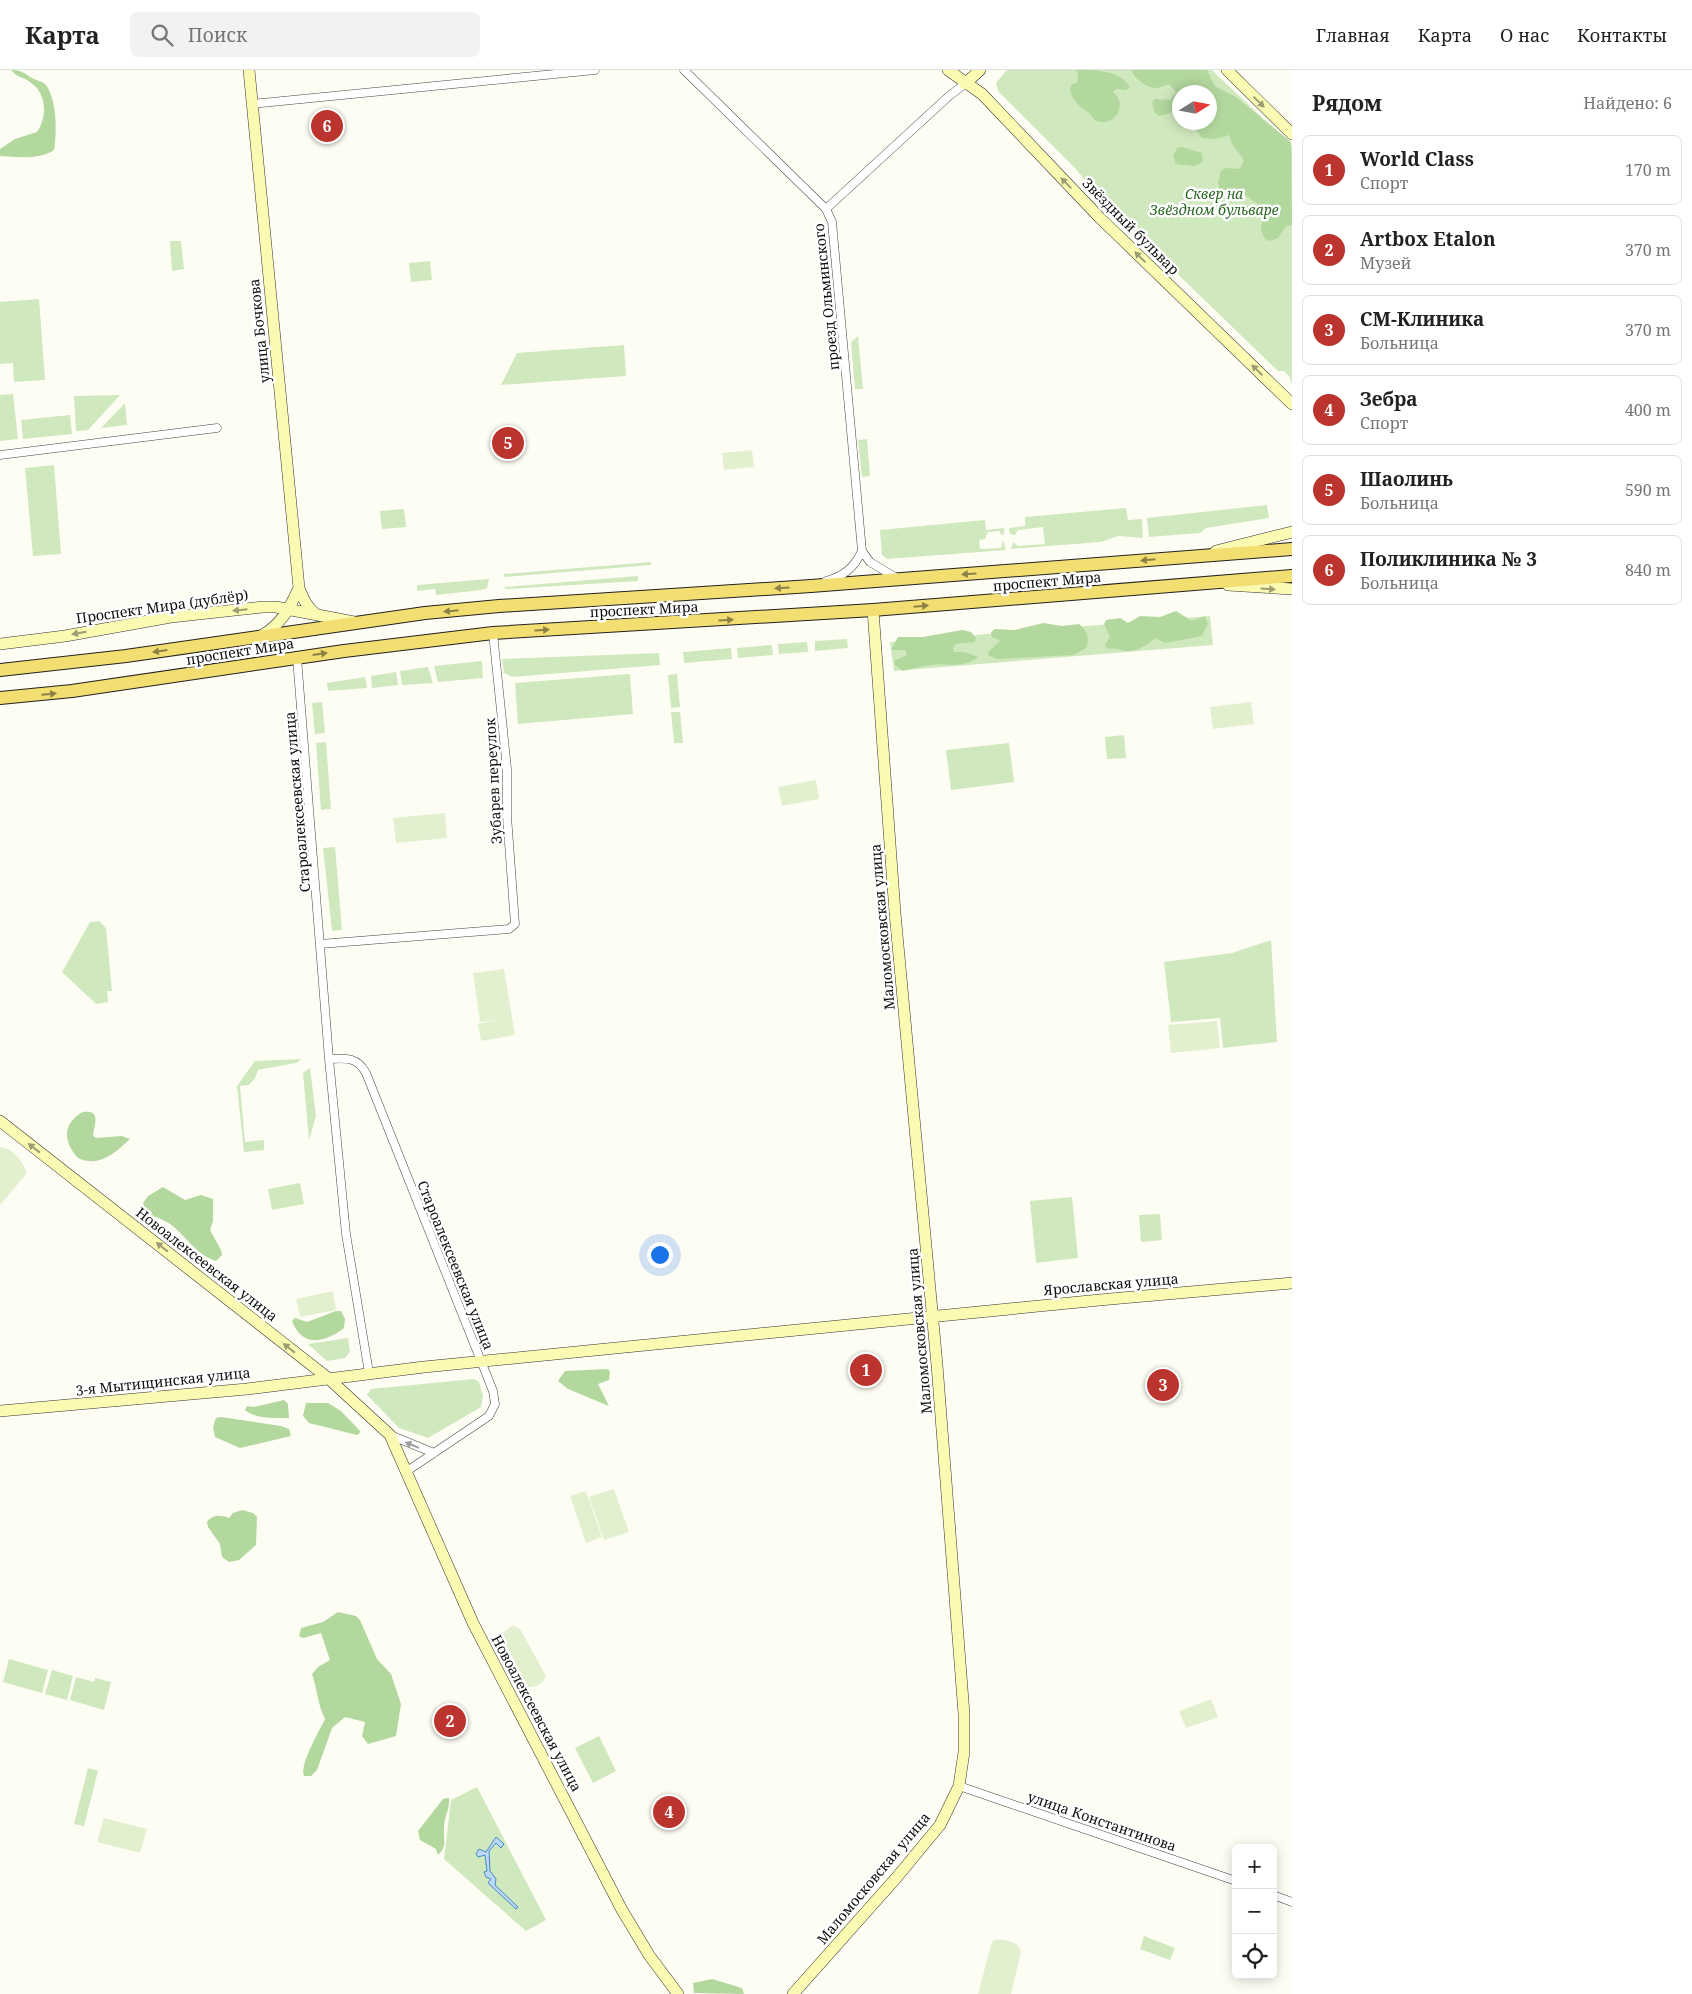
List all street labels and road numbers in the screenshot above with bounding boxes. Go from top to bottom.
street label: Звёздный бульвар [1078,173,1184,279]
street label: проезд Ольминского [809,223,843,371]
street label: улица Бочкова [244,278,274,384]
street label: проспект Мира [992,567,1102,595]
street label: Проспект Мира (дублёр) [75,584,250,628]
street label: проспект Мира [589,597,699,621]
street label: проспект Мира [185,633,295,669]
street label: Староалексеевская улица [280,711,314,893]
street label: Зубарев переулок [480,717,506,845]
street label: Маломосковская улица [865,843,899,1011]
street label: Староалексеевская улица [413,1178,499,1352]
street label: Новоалексеевская улица [132,1203,282,1325]
street label: Маломосковская улица [902,1247,936,1415]
street label: Ярославская улица [1042,1269,1179,1299]
street label: 3-я Мытищинская улица [75,1362,251,1400]
street label: Новоалексеевская улица [488,1631,586,1795]
street label: улица Константинова [1025,1787,1179,1855]
street label: Маломосковская улица [812,1808,934,1948]

